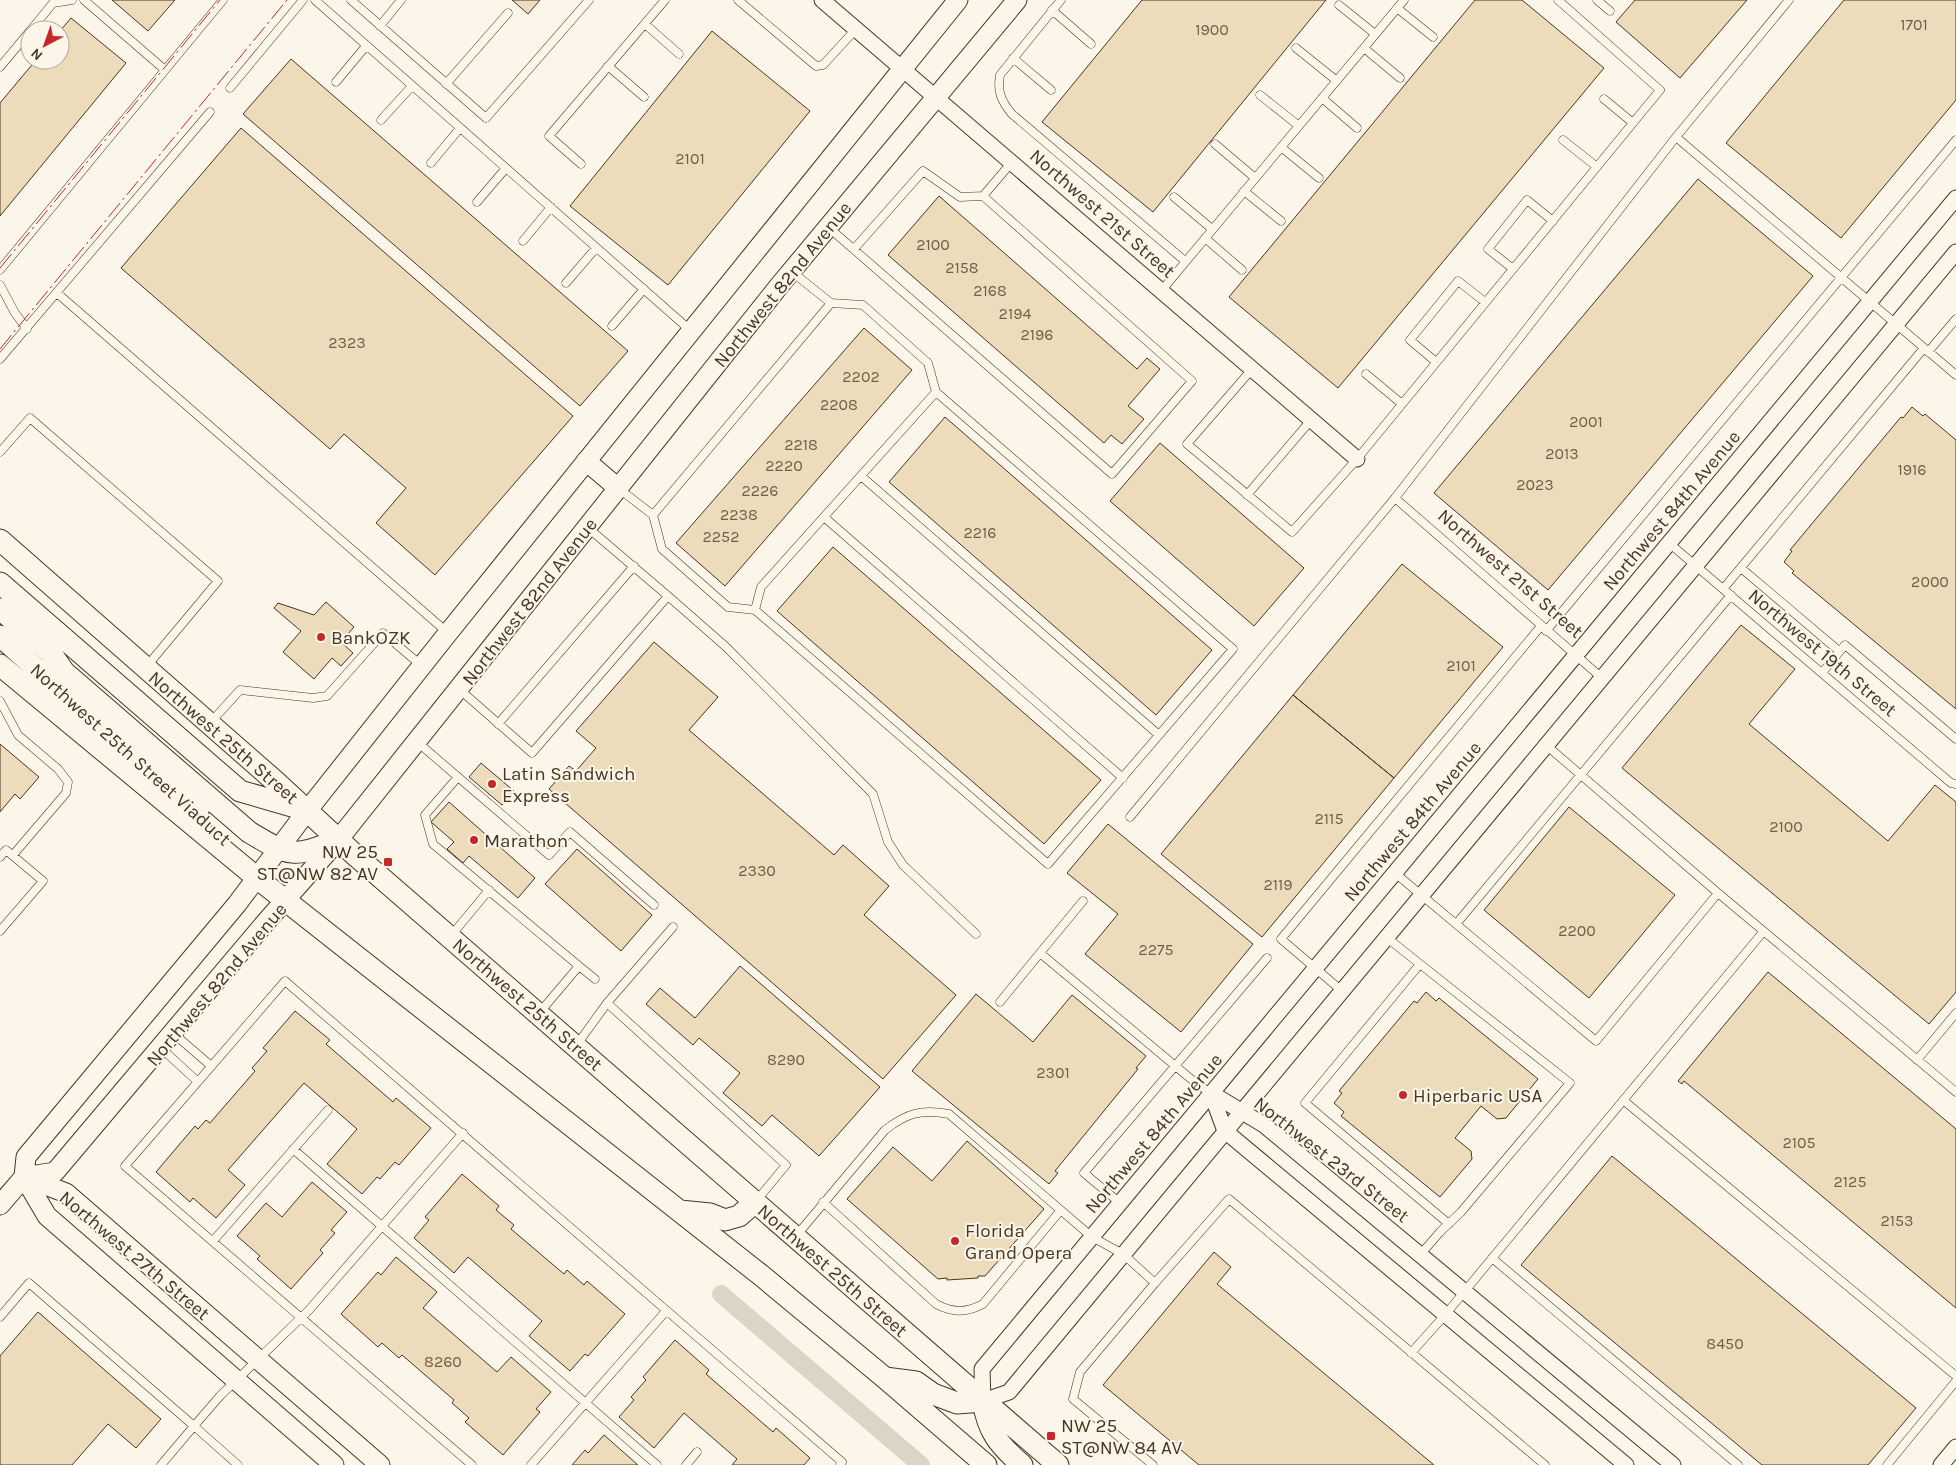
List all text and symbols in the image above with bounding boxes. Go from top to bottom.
house number: 1701 [1900,15,1928,34]
north arrow [20,20,70,70]
house number: 1900 [1195,20,1229,39]
text: N [27,45,46,64]
street label: Northwest 21st Street [1025,145,1179,283]
house number: 2101 [675,149,705,168]
street label: Northwest 82nd Avenue [709,197,856,372]
house number: 2100 [916,235,950,254]
house number: 2158 [945,258,979,277]
house number: 2168 [973,281,1007,300]
house number: 2194 [999,304,1031,323]
house number: 2196 [1021,325,1054,344]
house number: 2323 [328,333,366,352]
house number: 2202 [842,367,880,386]
house number: 2208 [820,395,858,414]
house number: 2001 [1569,412,1603,431]
street label: Northwest 84th Avenue [1598,426,1745,595]
house number: 2218 [784,435,818,454]
house number: 2013 [1545,444,1579,463]
house number: 2220 [765,456,803,475]
house number: 1916 [1897,460,1927,479]
house number: 2023 [1516,475,1554,494]
house number: 2226 [742,481,778,500]
house number: 2238 [720,505,758,524]
street label: Northwest 21st Street [1433,505,1587,643]
street label: Northwest 82nd Avenue [458,513,602,690]
house number: 2216 [964,523,997,542]
house number: 2252 [703,527,739,546]
house number: 2000 [1911,572,1949,591]
street label: Northwest 19th Street [1744,584,1901,721]
place label: BankOZK [331,627,411,649]
marker: BankOZK [315,631,327,643]
house number: 2101 [1446,656,1476,675]
street label: Northwest 25th Street Viaduct [26,659,235,851]
street label: Northwest 25th Street [144,667,303,809]
street label: Northwest 84th Avenue [1339,737,1486,906]
place label: Latin Sandwich Express [502,763,636,807]
marker: Latin Sandwich Express [486,778,498,790]
house number: 2115 [1315,809,1343,828]
house number: 2100 [1769,817,1803,836]
place label: Marathon [484,830,568,852]
marker: Marathon [468,834,480,846]
place label: NW 25 ST@NW 82 AV [256,841,378,885]
marker: NW 25 ST@NW 82 AV [382,856,394,868]
house number: 2330 [738,861,776,880]
house number: 2119 [1263,875,1293,894]
street label: Northwest 82nd Avenue [142,898,292,1071]
house number: 2200 [1558,921,1596,940]
street label: Northwest 25th Street [448,934,607,1076]
house number: 2275 [1138,940,1174,959]
street label: Northwest 84th Avenue [1080,1049,1227,1218]
house number: 8290 [767,1050,805,1069]
house number: 2301 [1036,1063,1070,1082]
place label: Hiperbaric USA [1413,1085,1543,1107]
marker: Hiperbaric USA [1397,1089,1409,1101]
street label: Northwest 23rd Street [1249,1092,1413,1227]
house number: 2105 [1782,1133,1816,1152]
house number: 2125 [1834,1172,1866,1191]
street label: Northwest 27th Street [55,1187,214,1325]
street label: Northwest 25th Street [753,1200,912,1342]
house number: 2153 [1880,1211,1914,1230]
place label: Florida Grand Opera [965,1220,1072,1264]
marker: Florida Grand Opera [949,1235,961,1247]
house number: 8450 [1706,1334,1744,1353]
house number: 8260 [424,1352,462,1371]
place label: NW 25 ST@NW 84 AV [1061,1415,1183,1459]
marker: NW 25 ST@NW 84 AV [1045,1430,1057,1442]

